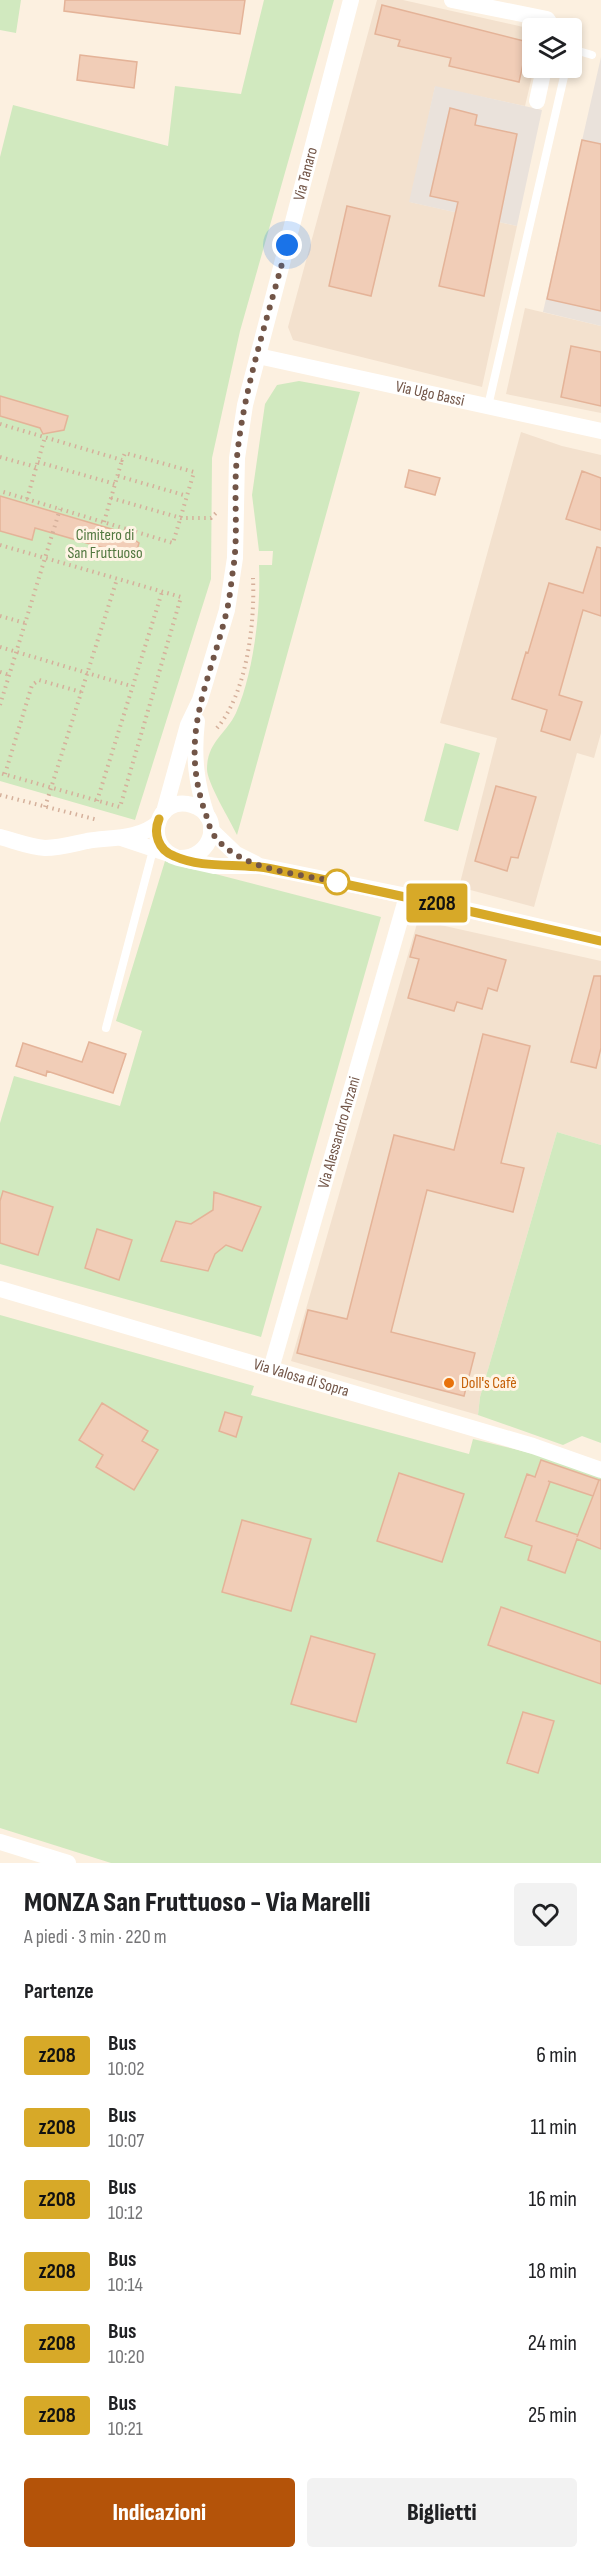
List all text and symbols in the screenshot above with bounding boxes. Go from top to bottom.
map controls [522,18,582,78]
button: layers [522,18,582,78]
street label: Via Tanaro [289,145,322,203]
your location [272,230,302,260]
street label: Via Ugo Bassi [394,377,466,410]
park label: Cimitero di San Fruttuoso [67,526,143,563]
unlabelled marker [324,869,350,895]
line badge: z208 [395,884,479,922]
text: z208 [418,891,456,916]
street label: Via Alessandro Anzani [314,1074,364,1191]
street label: Via Valosa di Sopra [251,1355,351,1401]
place label: Doll's Cafè [461,1374,517,1393]
marker: Doll's Cafè [442,1376,456,1390]
button: heart [514,1883,577,1946]
text: MONZA San Fruttuoso - Via Marelli [24,1886,371,1919]
text: A piedi · 3 min · 220 m [24,1925,167,1949]
text: Partenze [24,1978,94,2005]
text: Bus [108,2030,137,2057]
text: 6 min [536,2042,577,2069]
text: z208 [38,2043,76,2068]
text: 10:02 [108,2057,145,2081]
text: Bus [108,2102,137,2129]
text: 11 min [530,2114,577,2141]
text: z208 [38,2115,76,2140]
text: 10:07 [108,2129,144,2153]
text: Bus [108,2174,137,2201]
text: 16 min [529,2186,577,2213]
text: z208 [38,2187,76,2212]
text: 10:12 [108,2201,143,2225]
text: Bus [108,2246,137,2273]
text: 18 min [529,2258,577,2285]
text: z208 [38,2259,76,2284]
text: 10:14 [108,2273,143,2297]
text: Bus [108,2318,137,2345]
text: 24 min [528,2330,577,2357]
text: z208 [38,2331,76,2356]
text: 10:20 [108,2345,145,2369]
text: Bus [108,2390,137,2417]
text: 25 min [528,2402,577,2429]
text: z208 [38,2403,76,2428]
text: 10:21 [108,2417,143,2441]
button: Indicazioni [24,2478,295,2547]
button: Biglietti [307,2478,577,2547]

